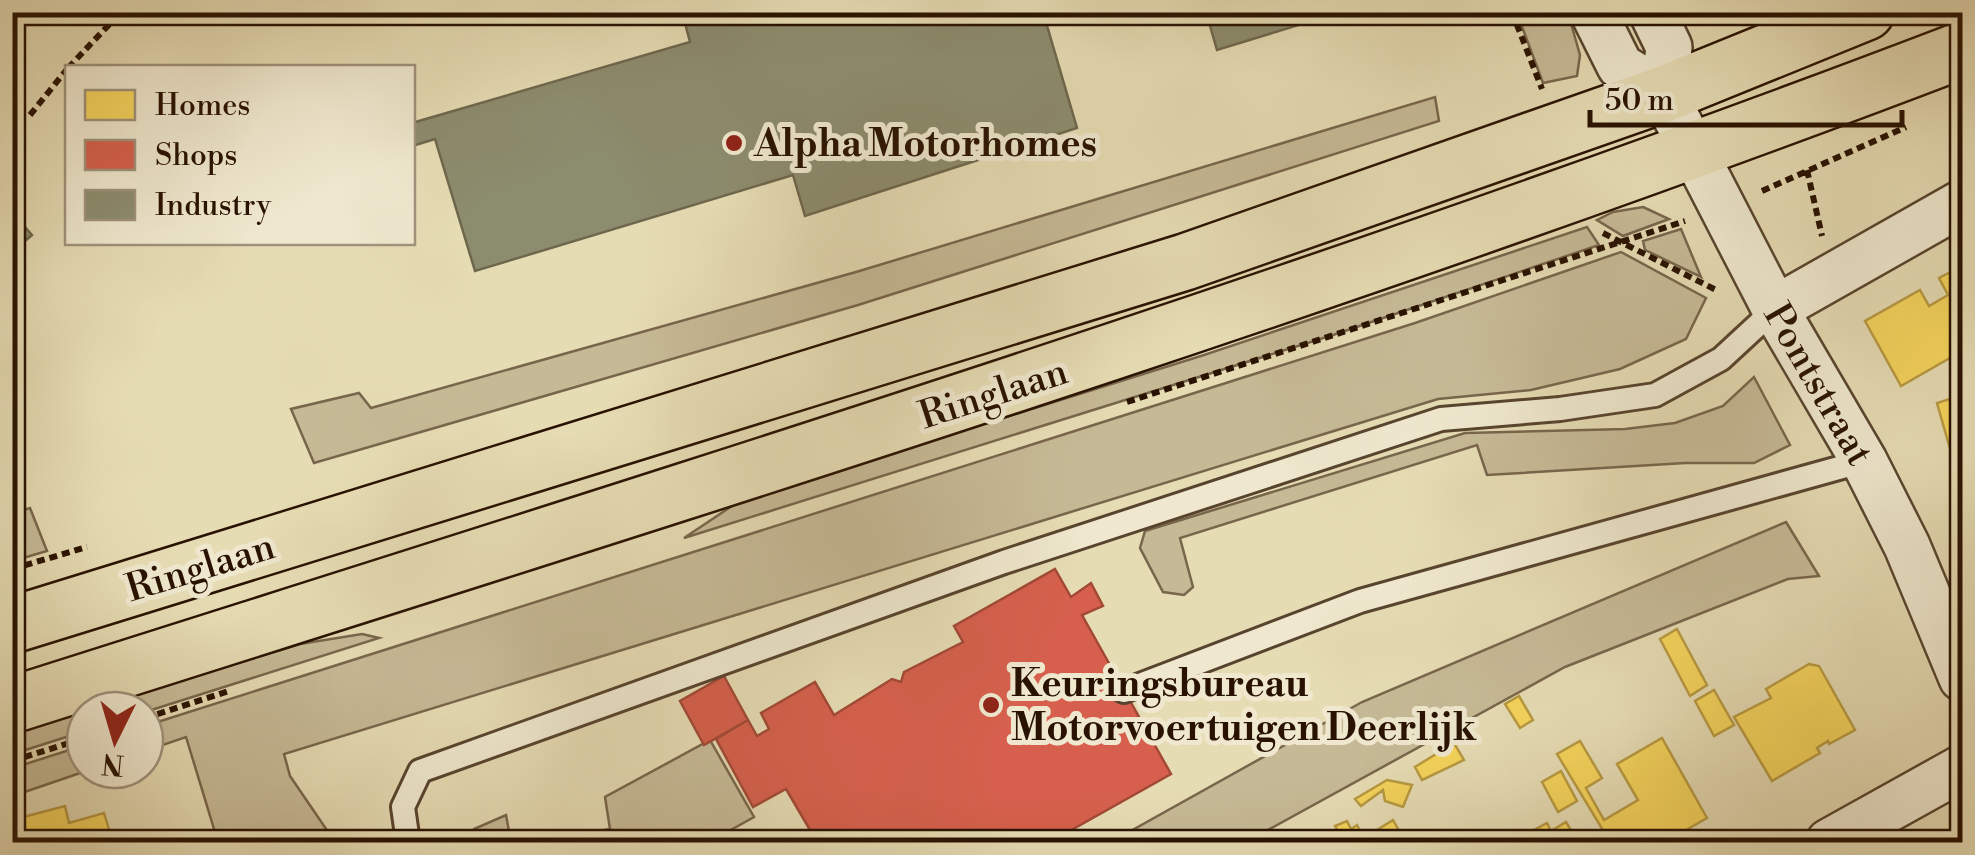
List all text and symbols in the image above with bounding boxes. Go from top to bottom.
legend [65,65,415,245]
scale bar [1590,65,1902,127]
text: 50 m [1605,82,1674,120]
text: Homes [155,87,250,125]
place label: Alpha Motorhomes [753,121,1097,168]
marker: Alpha Motorhomes [723,132,745,154]
text: Shops [155,137,237,175]
text: Industry [155,187,271,225]
street label: Pontstraat [1752,295,1883,474]
street label: Ringlaan [913,348,1074,440]
street label: Ringlaan [120,524,281,613]
place label: Keuringsbureau Motorvoertuigen Deerlijk [1011,661,1477,752]
north arrow [65,690,165,790]
marker: Keuringsbureau Motorvoertuigen Deerlijk [980,694,1002,716]
text: N [100,745,126,782]

